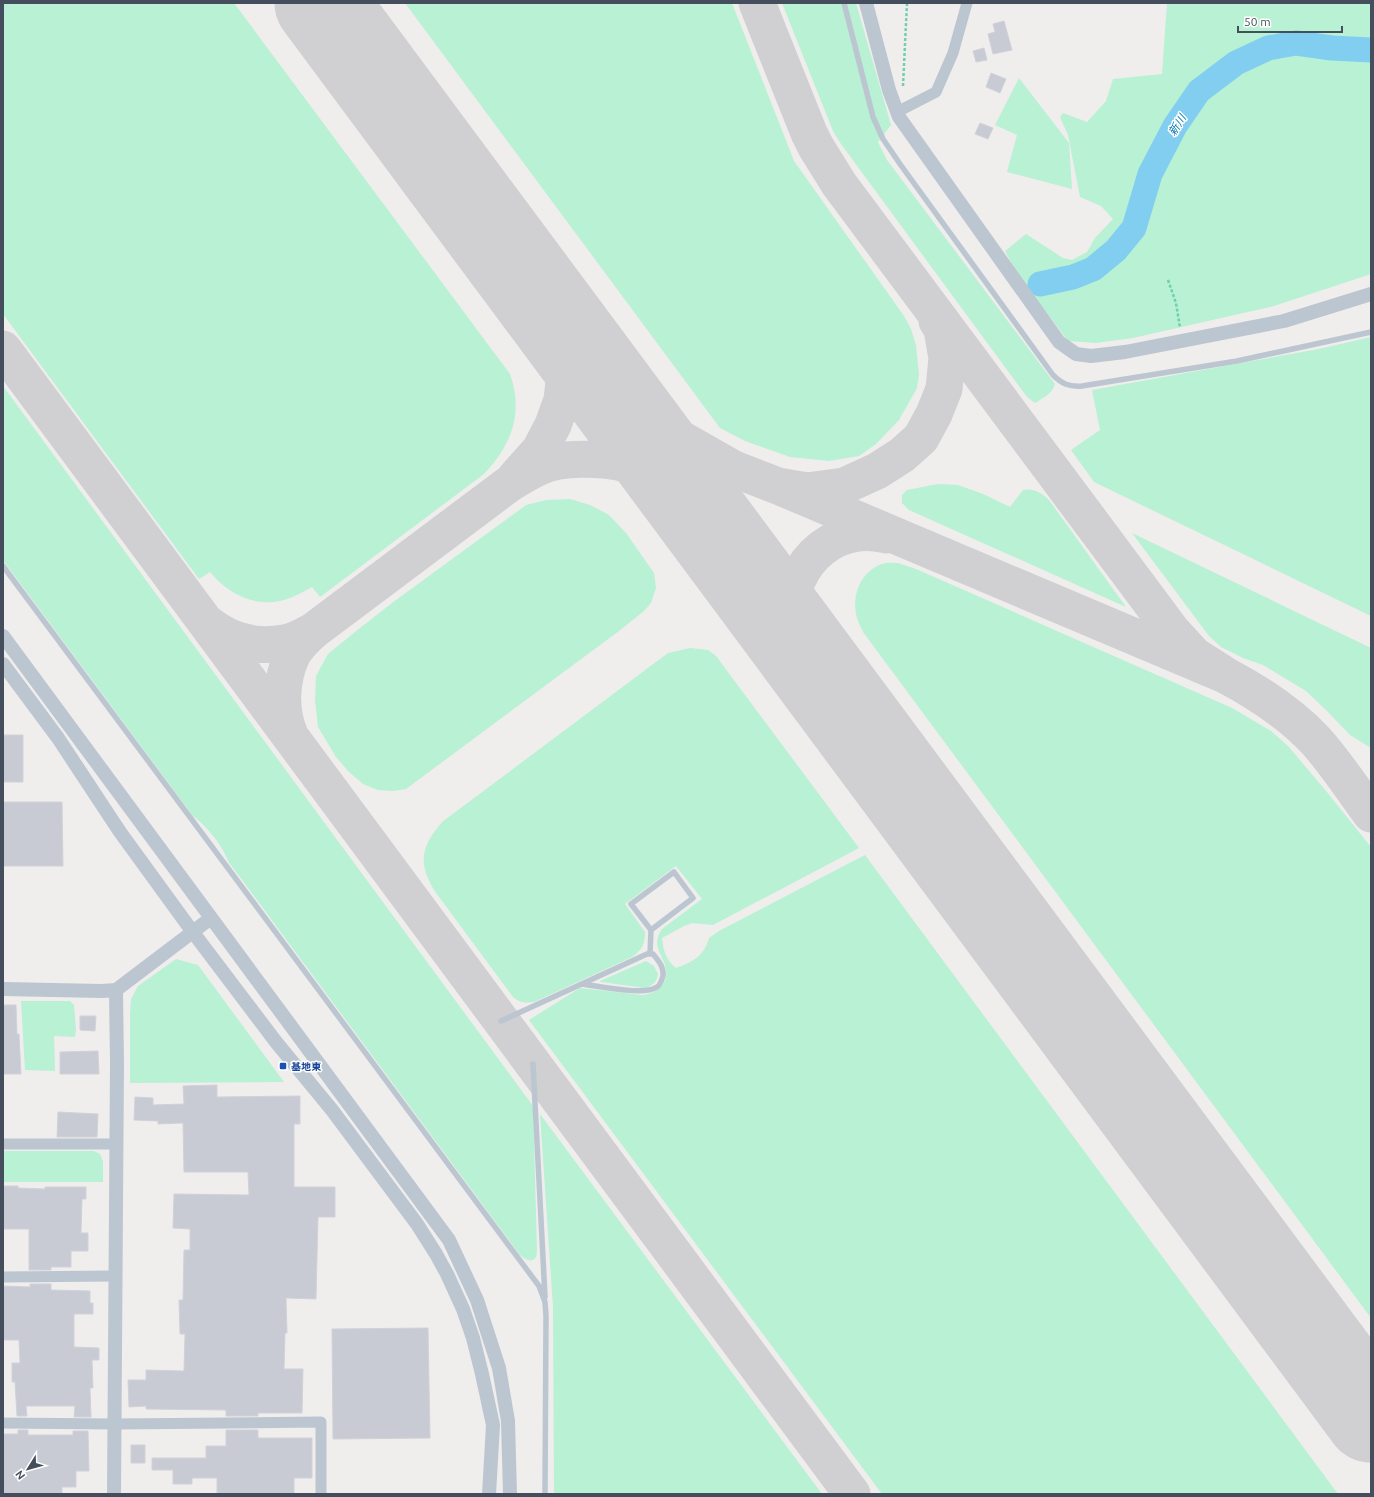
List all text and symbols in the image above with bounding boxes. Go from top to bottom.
scale bar [1238,8,1342,34]
text: 50 m [1244,15,1271,28]
water label: 新川 [1166,112,1188,138]
marker: 基地東 [278,1061,288,1071]
place label: 基地東 [291,1061,322,1072]
north arrow [8,1449,48,1489]
text: N [13,1468,27,1482]

